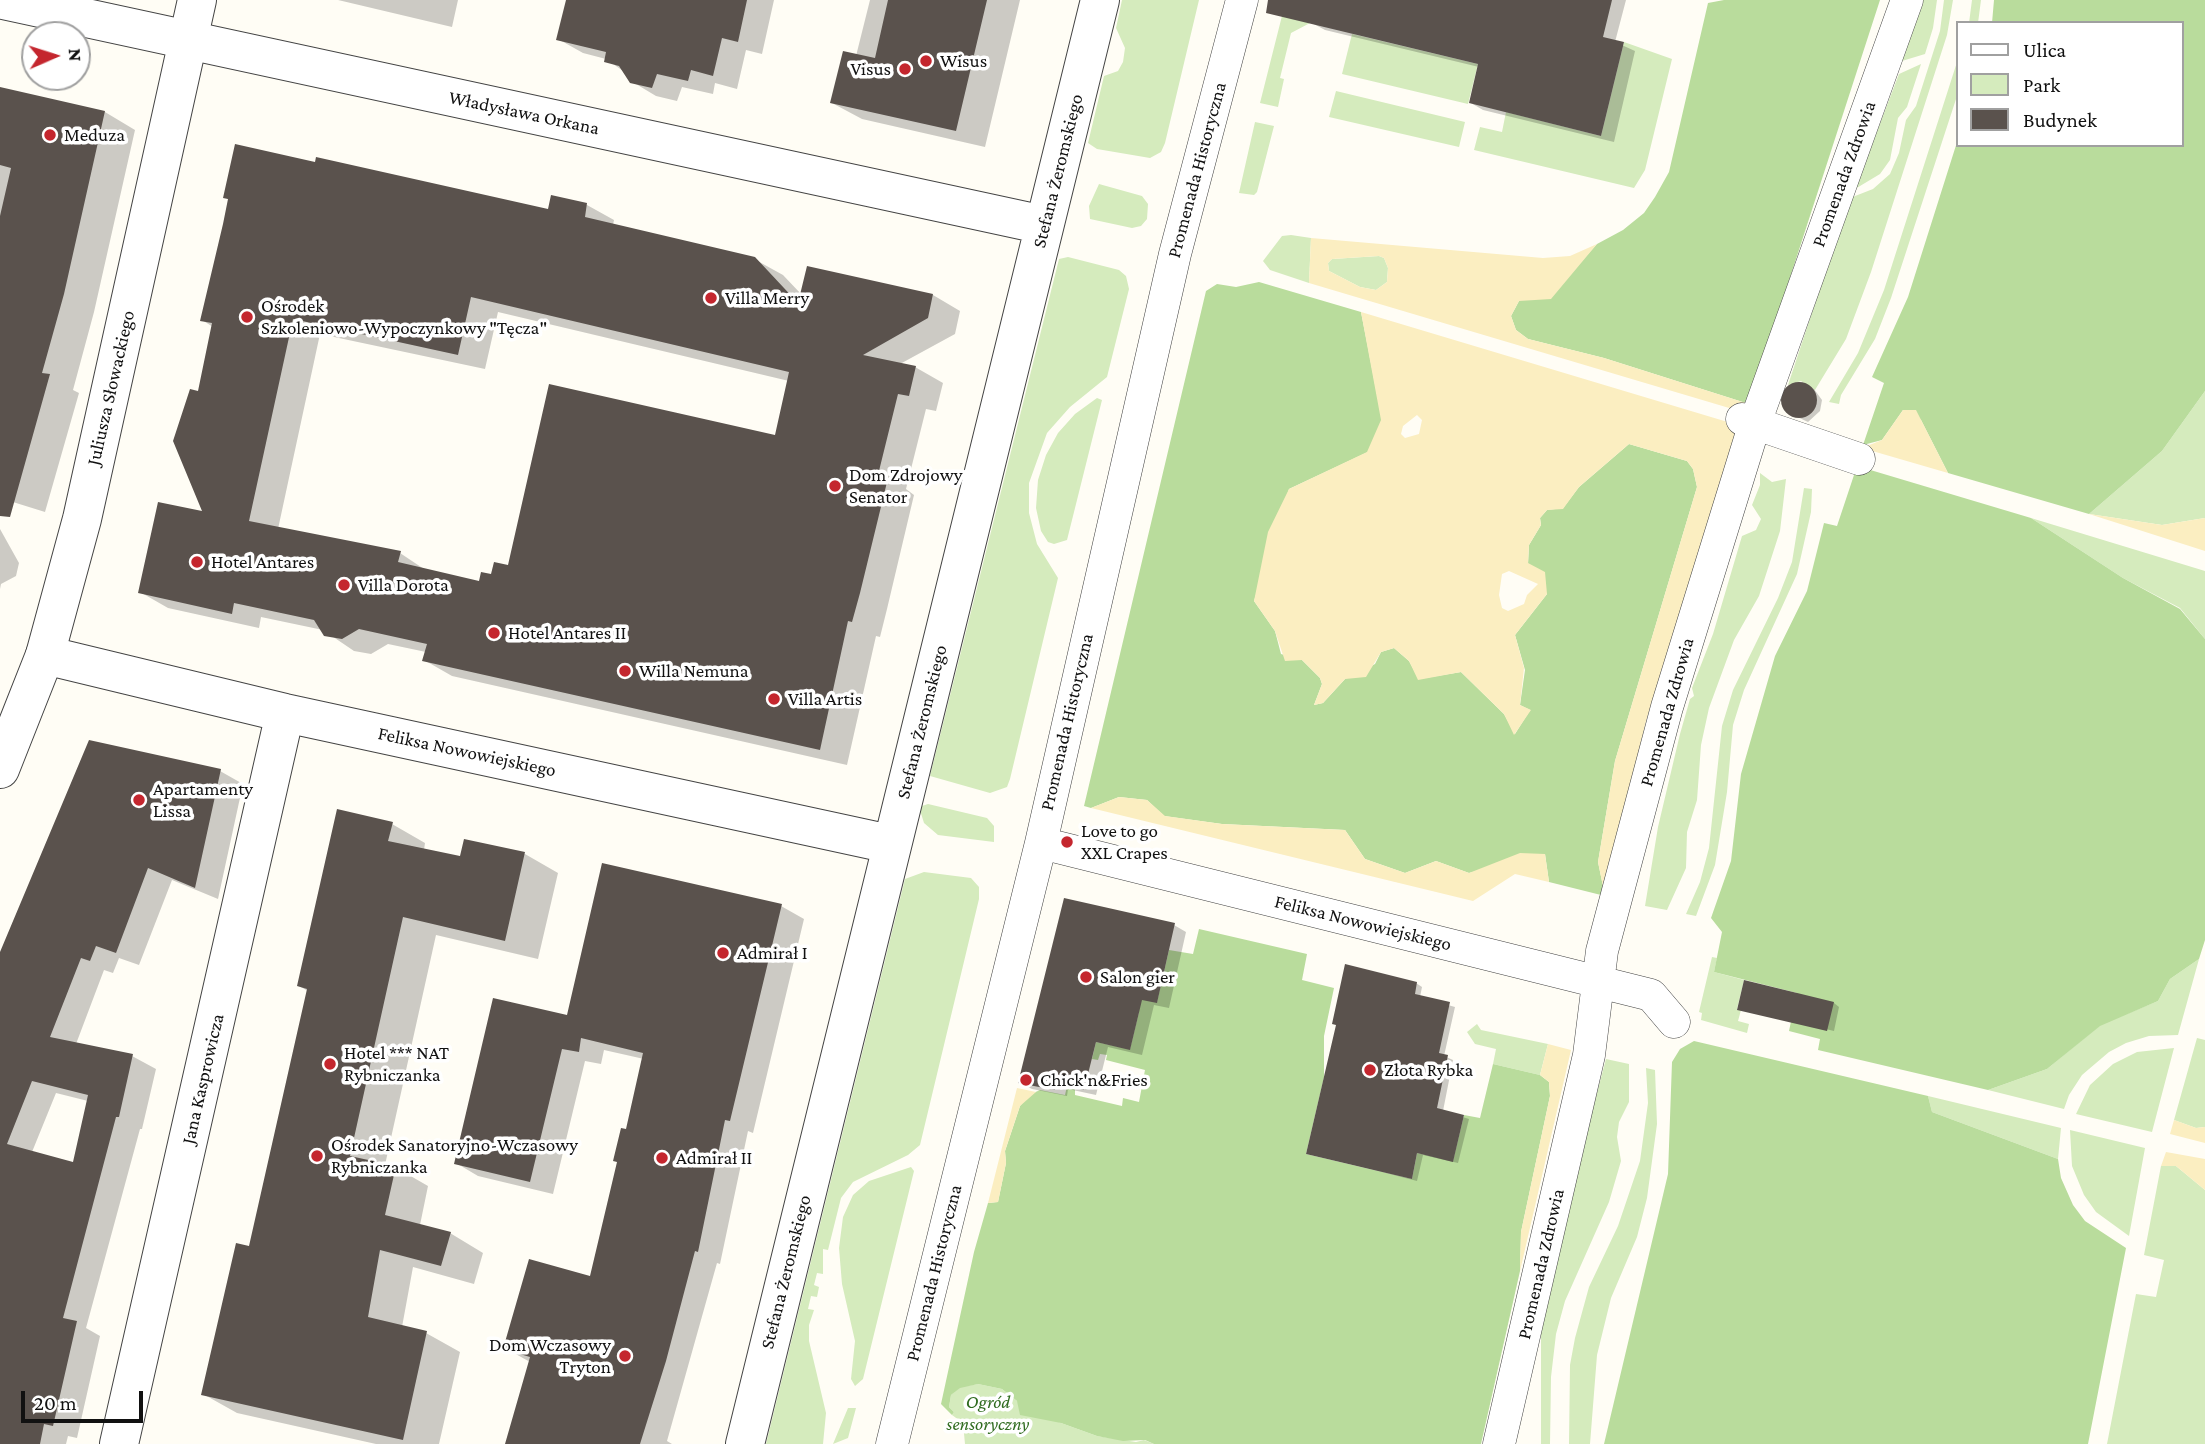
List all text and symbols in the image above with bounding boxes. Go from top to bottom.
north arrow [21,21,91,91]
legend [1956,21,2184,147]
text: Ulica [2023,38,2066,62]
text: N [65,48,86,62]
place label: Wisus [940,50,987,72]
marker: Wisus [918,53,934,69]
place label: Visus [850,58,891,80]
marker: Visus [897,61,913,77]
text: Park [2023,73,2060,97]
street label: Promenada Historyczna [1163,80,1231,260]
street label: Władysława Orkana [447,86,601,140]
street label: Stefana Żeromskiego [1028,92,1088,250]
street label: Promenada Zdrowia [1807,98,1881,250]
text: Budynek [2023,108,2097,132]
place label: Meduza [64,124,125,146]
marker: Meduza [42,127,58,143]
place label: Villa Merry [725,287,809,309]
marker: Villa Merry [703,290,719,306]
place label: Ośrodek Szkoleniowo-Wypoczynkowy "Tęcza" [261,295,547,339]
street label: Juliusza Słowackiego [82,308,140,468]
marker: Ośrodek Szkoleniowo-Wypoczynkowy "Tęcza" [239,309,255,325]
place label: Dom Zdrojowy Senator [849,464,963,508]
marker: Dom Zdrojowy Senator [827,478,843,494]
place label: Hotel Antares [211,551,314,573]
marker: Hotel Antares [189,554,205,570]
place label: Villa Dorota [358,574,449,596]
marker: Villa Dorota [336,577,352,593]
place label: Hotel Antares II [508,622,626,644]
marker: Hotel Antares II [486,625,502,641]
street label: Promenada Historyczna [1036,631,1098,813]
street label: Promenada Zdrowia [1635,635,1699,789]
street label: Stefana Żeromskiego [892,643,952,801]
place label: Willa Nemuna [639,660,749,682]
marker: Willa Nemuna [617,663,633,679]
place label: Villa Artis [788,688,862,710]
marker: Villa Artis [766,691,782,707]
street label: Feliksa Nowowiejskiego [376,722,558,782]
place label: Apartamenty Lissa [153,778,253,822]
marker: Apartamenty Lissa [131,792,147,808]
place label: Love to go XXL Crapes [1081,820,1168,864]
marker: Love to go XXL Crapes [1059,834,1075,850]
street label: Feliksa Nowowiejskiego [1272,890,1454,956]
place label: Admirał I [737,942,808,964]
marker: Admirał I [715,945,731,961]
place label: Salon gier [1100,966,1175,988]
marker: Salon gier [1078,969,1094,985]
street label: Jana Kasprowicza [177,1011,229,1147]
place label: Hotel *** NAT Rybniczanka [344,1042,449,1086]
marker: Hotel *** NAT Rybniczanka [322,1056,338,1072]
place label: Złota Rybka [1384,1059,1473,1081]
marker: Złota Rybka [1362,1062,1378,1078]
place label: Chick'n&Fries [1040,1069,1148,1091]
marker: Chick'n&Fries [1018,1072,1034,1088]
place label: Ośrodek Sanatoryjno-Wczasowy Rybniczanka [331,1134,578,1178]
place label: Admirał II [676,1147,752,1169]
marker: Ośrodek Sanatoryjno-Wczasowy Rybniczanka [309,1148,325,1164]
marker: Admirał II [654,1150,670,1166]
street label: Promenada Historyczna [901,1182,967,1364]
street label: Promenada Zdrowia [1513,1187,1569,1341]
street label: Stefana Żeromskiego [756,1193,816,1351]
place label: Dom Wczasowy Tryton [489,1334,611,1378]
marker: Dom Wczasowy Tryton [617,1348,633,1364]
scale bar [24,1378,147,1422]
text: 20 m [34,1391,77,1415]
park label: Ogród sensoryczny [947,1391,1029,1435]

